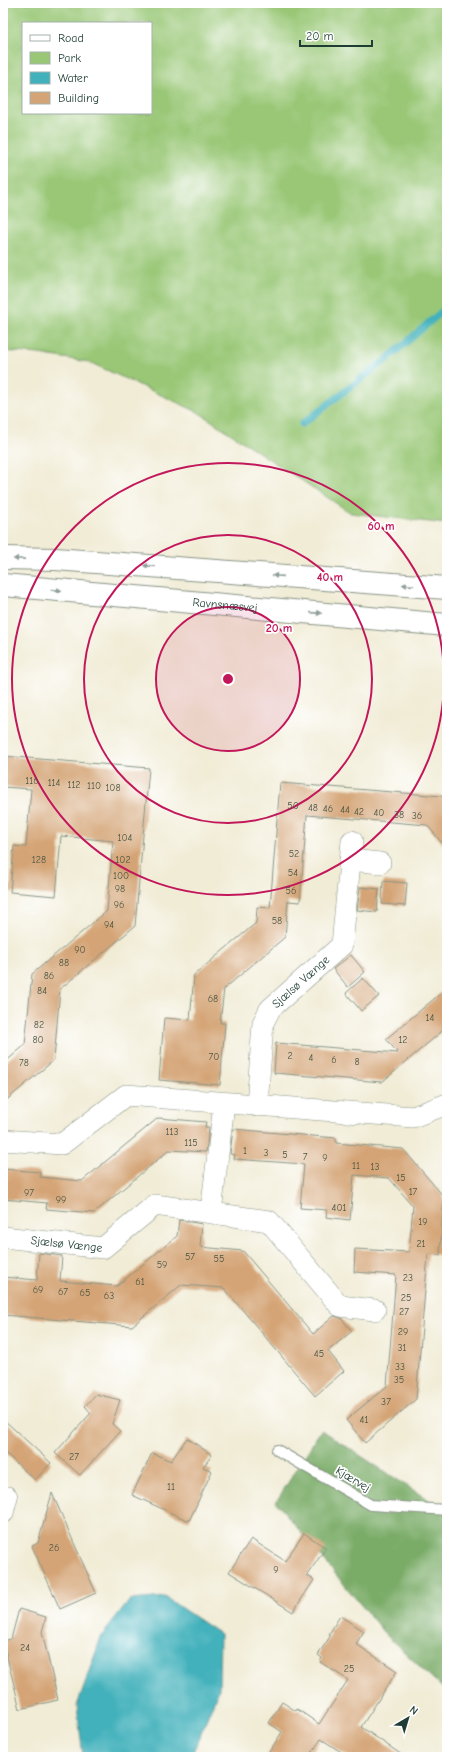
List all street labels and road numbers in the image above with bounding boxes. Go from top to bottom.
street label: Ravnsnæsvej [192,595,258,615]
street label: Sjælsø Vænge [269,952,332,1011]
street label: Sjælsø Vænge [30,1233,103,1255]
street label: Kjærvej [333,1463,373,1495]

